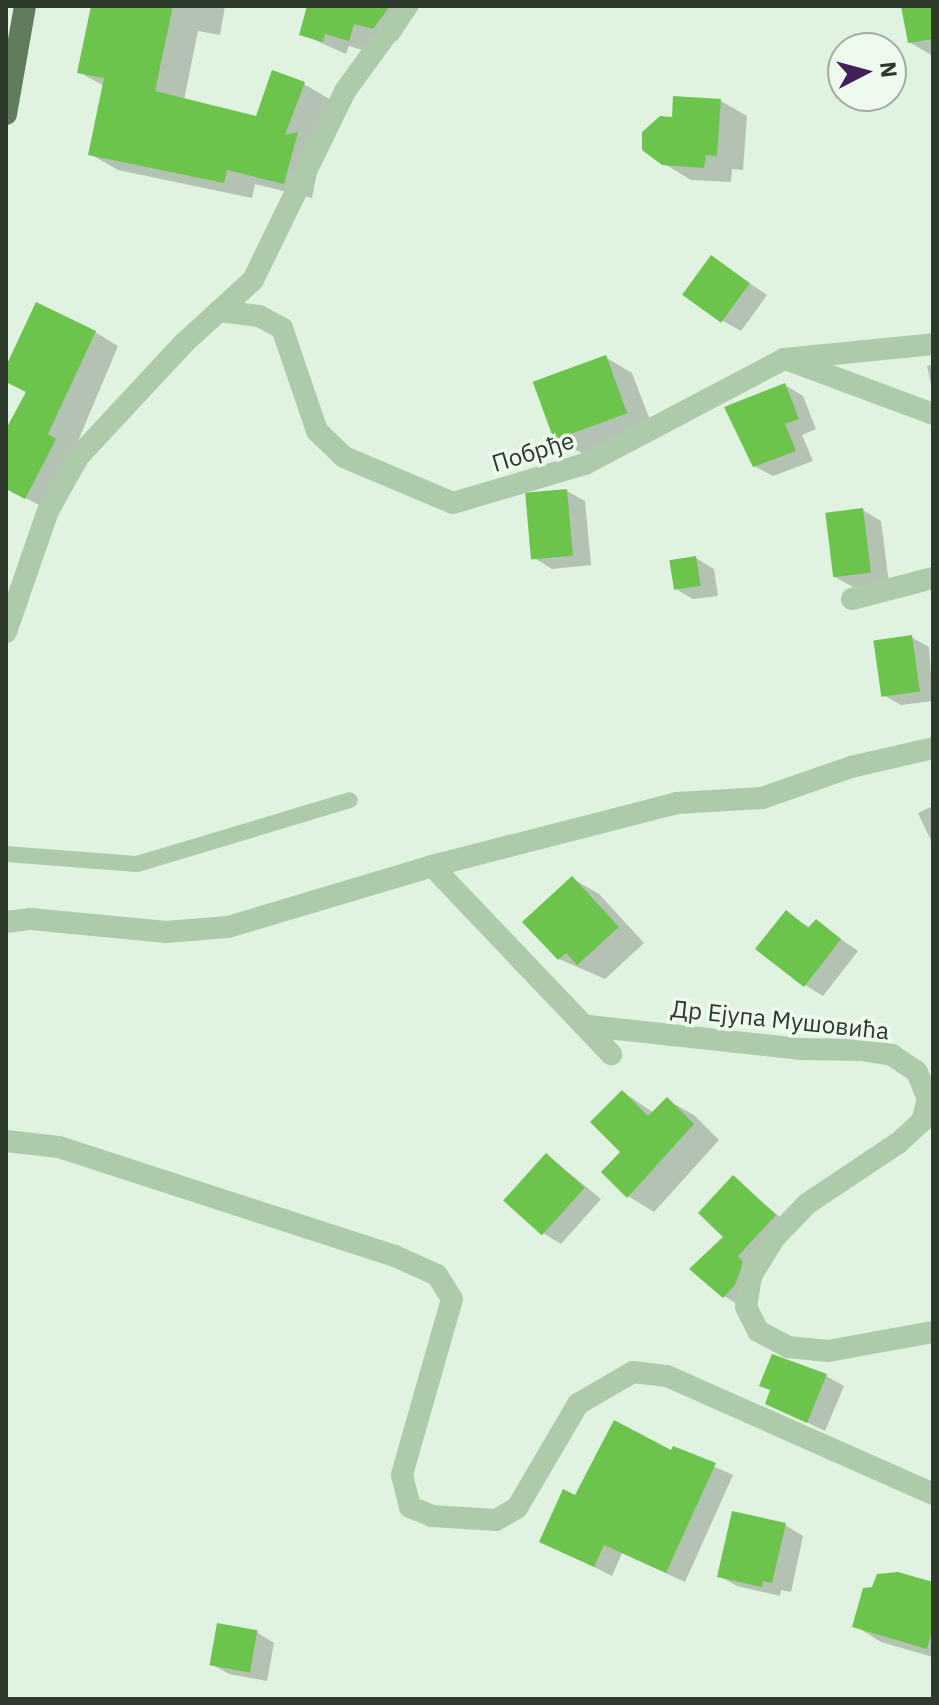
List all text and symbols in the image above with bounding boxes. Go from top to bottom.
north arrow [827,32,907,112]
text: N [874,60,905,79]
street label: Побрђе [488,426,578,478]
street label: Др Ејупа Мушовића [669,994,891,1046]

